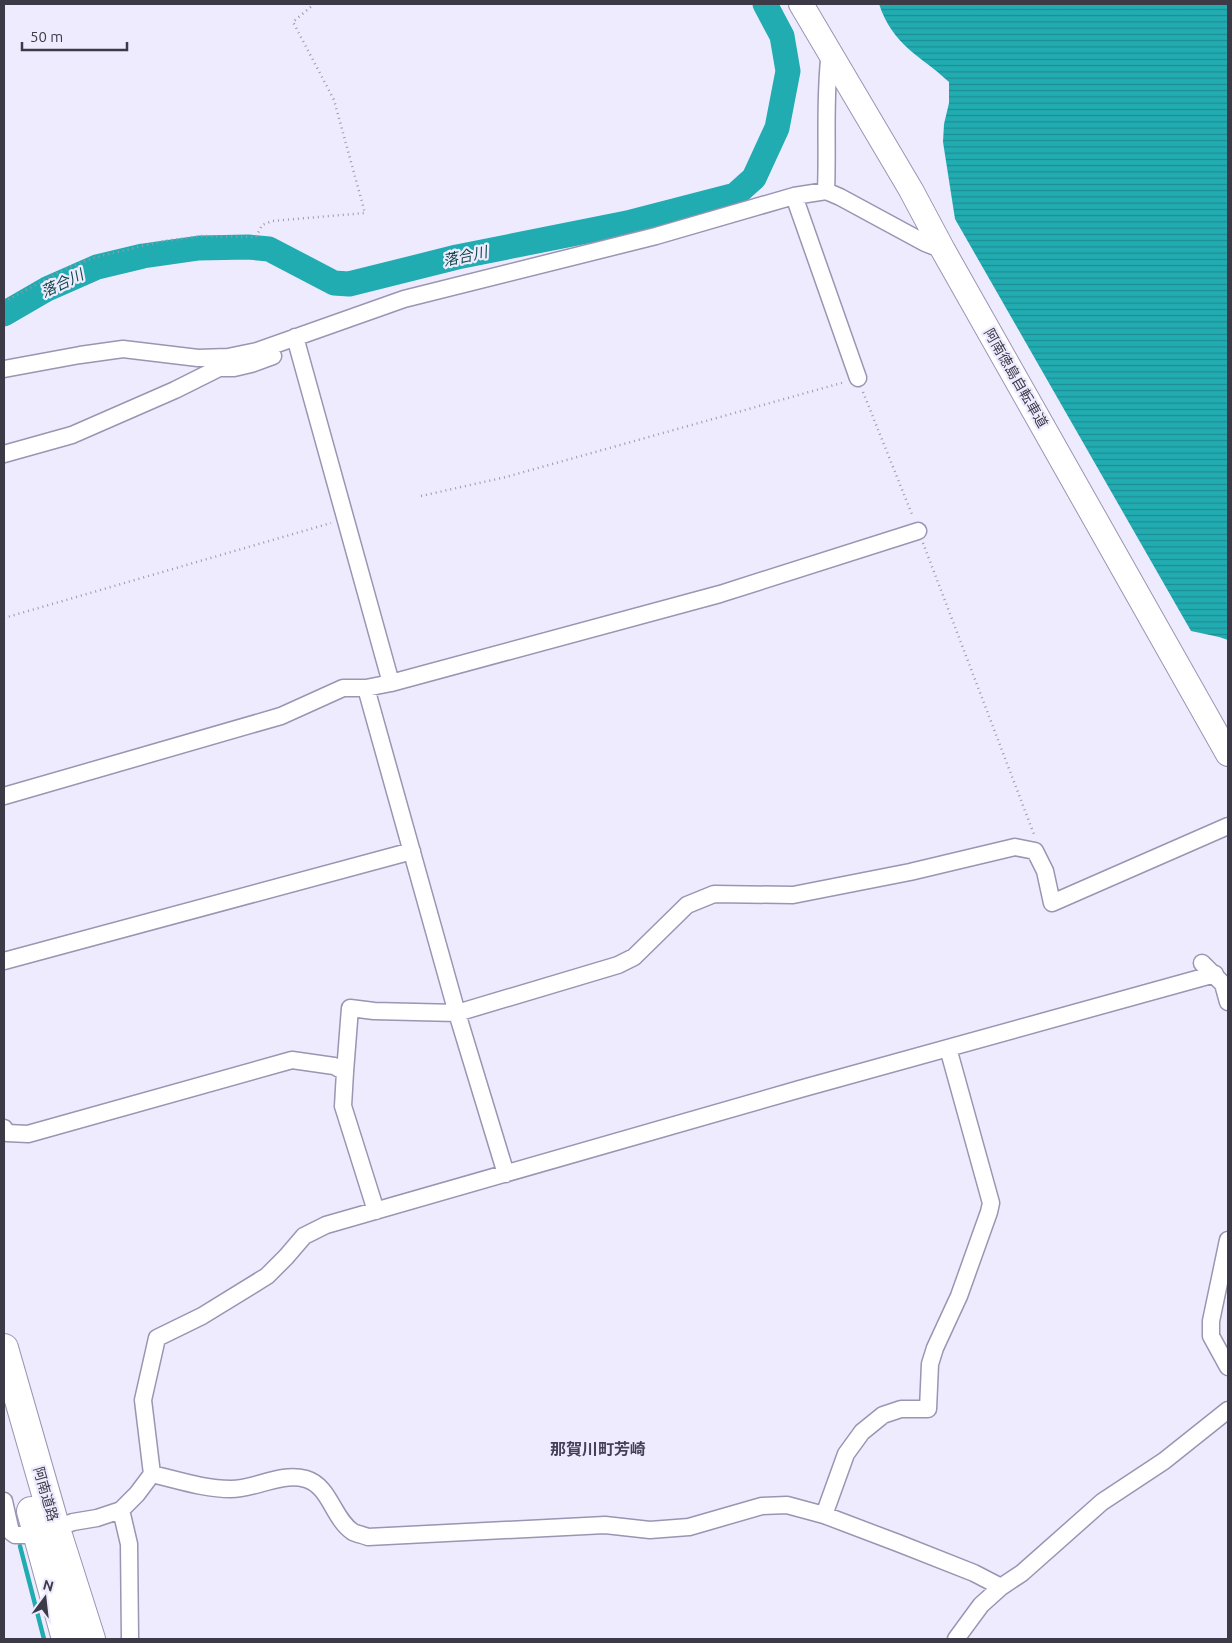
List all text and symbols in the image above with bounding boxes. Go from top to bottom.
scale bar [22,20,128,52]
text: 50 m [30,28,63,45]
water label: 落合川 [441,243,491,269]
water label: 落合川 [38,265,88,300]
street label: 阿南徳島自転車道 [981,326,1051,430]
district label: 那賀川町芳崎 [550,1440,646,1458]
street label: 阿南道路 [31,1465,61,1523]
north arrow [20,1573,70,1623]
text: N [41,1576,55,1595]

